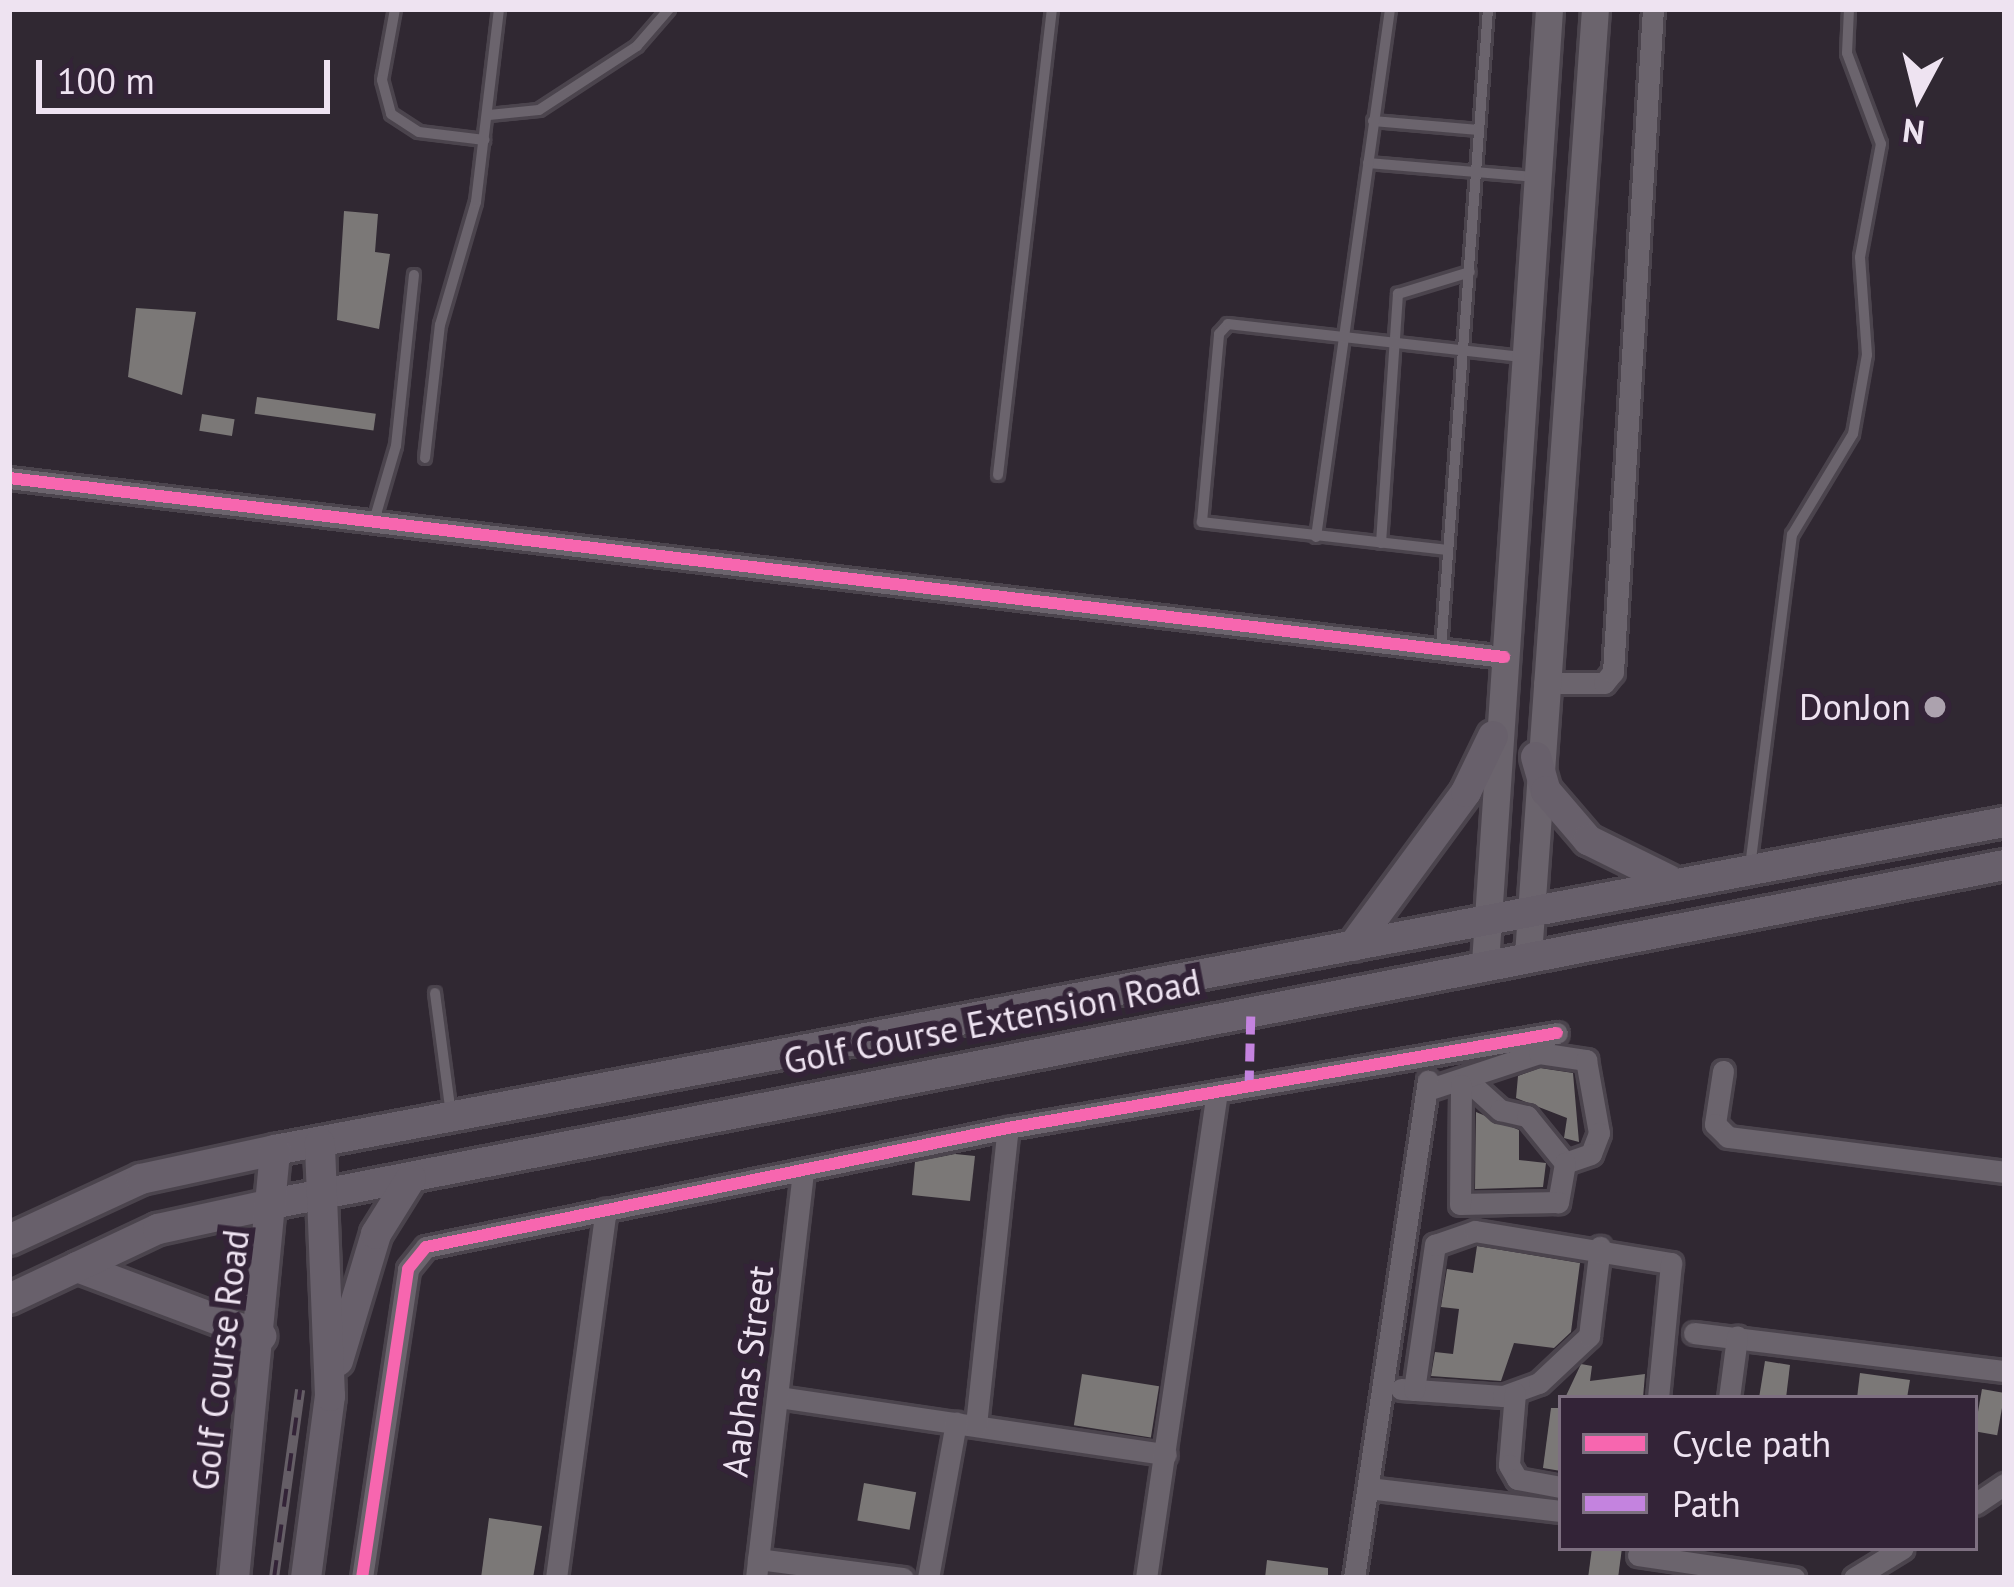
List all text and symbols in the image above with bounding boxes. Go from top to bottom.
scale bar [42,36,336,110]
north arrow [1858,36,1978,156]
text: 100 m [57,57,155,104]
text: N [1900,110,1927,155]
place label: DonJon [1799,685,1911,729]
marker: DonJon [1922,694,1948,720]
street label: Golf Course Extension Road [780,959,1204,1083]
street label: Golf Course Road [183,1227,257,1493]
street label: Aabhas Street [713,1263,781,1479]
legend [1558,1395,1978,1551]
text: Cycle path [1672,1420,1831,1467]
text: Path [1672,1480,1741,1527]

